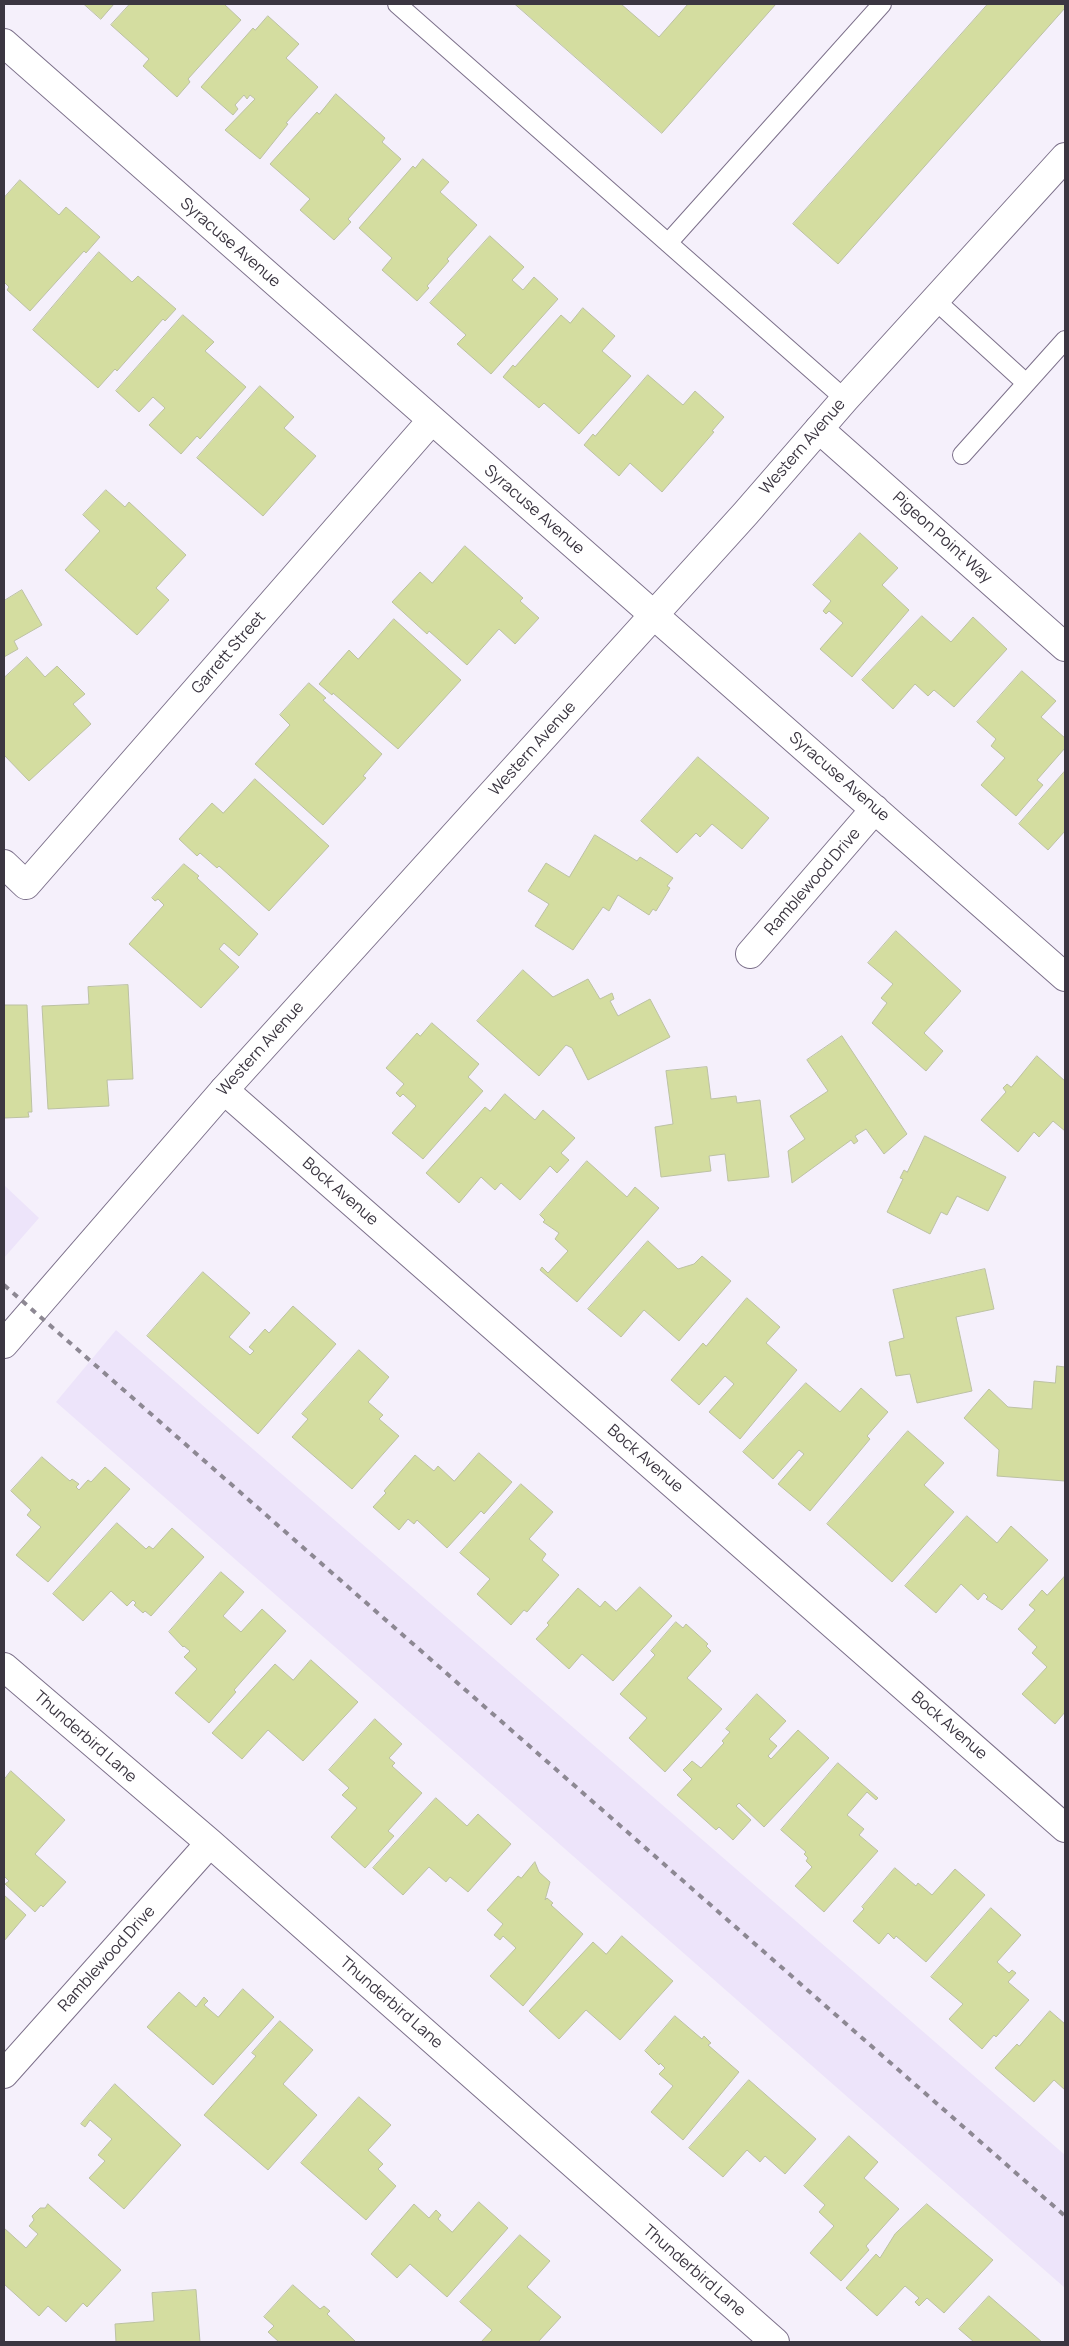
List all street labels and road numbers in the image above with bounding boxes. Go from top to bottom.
street label: Syracuse Avenue [176,194,284,292]
street label: Western Avenue [756,395,850,499]
street label: Syracuse Avenue [480,461,588,559]
street label: Pigeon Point Way [888,488,996,588]
street label: Garrett Street [188,608,270,698]
street label: Western Avenue [486,698,580,800]
street label: Syracuse Avenue [785,728,893,826]
street label: Ramblewood Drive [761,824,865,940]
street label: Western Avenue [214,998,308,1100]
street label: Bock Avenue [298,1154,382,1230]
street label: Bock Avenue [603,1421,687,1497]
street label: Thunderbird Lane [30,1687,140,1787]
street label: Bock Avenue [907,1688,991,1764]
street label: Ramblewood Drive [54,1902,160,2016]
street label: Thunderbird Lane [336,1953,446,2053]
street label: Thunderbird Lane [639,2221,749,2321]

